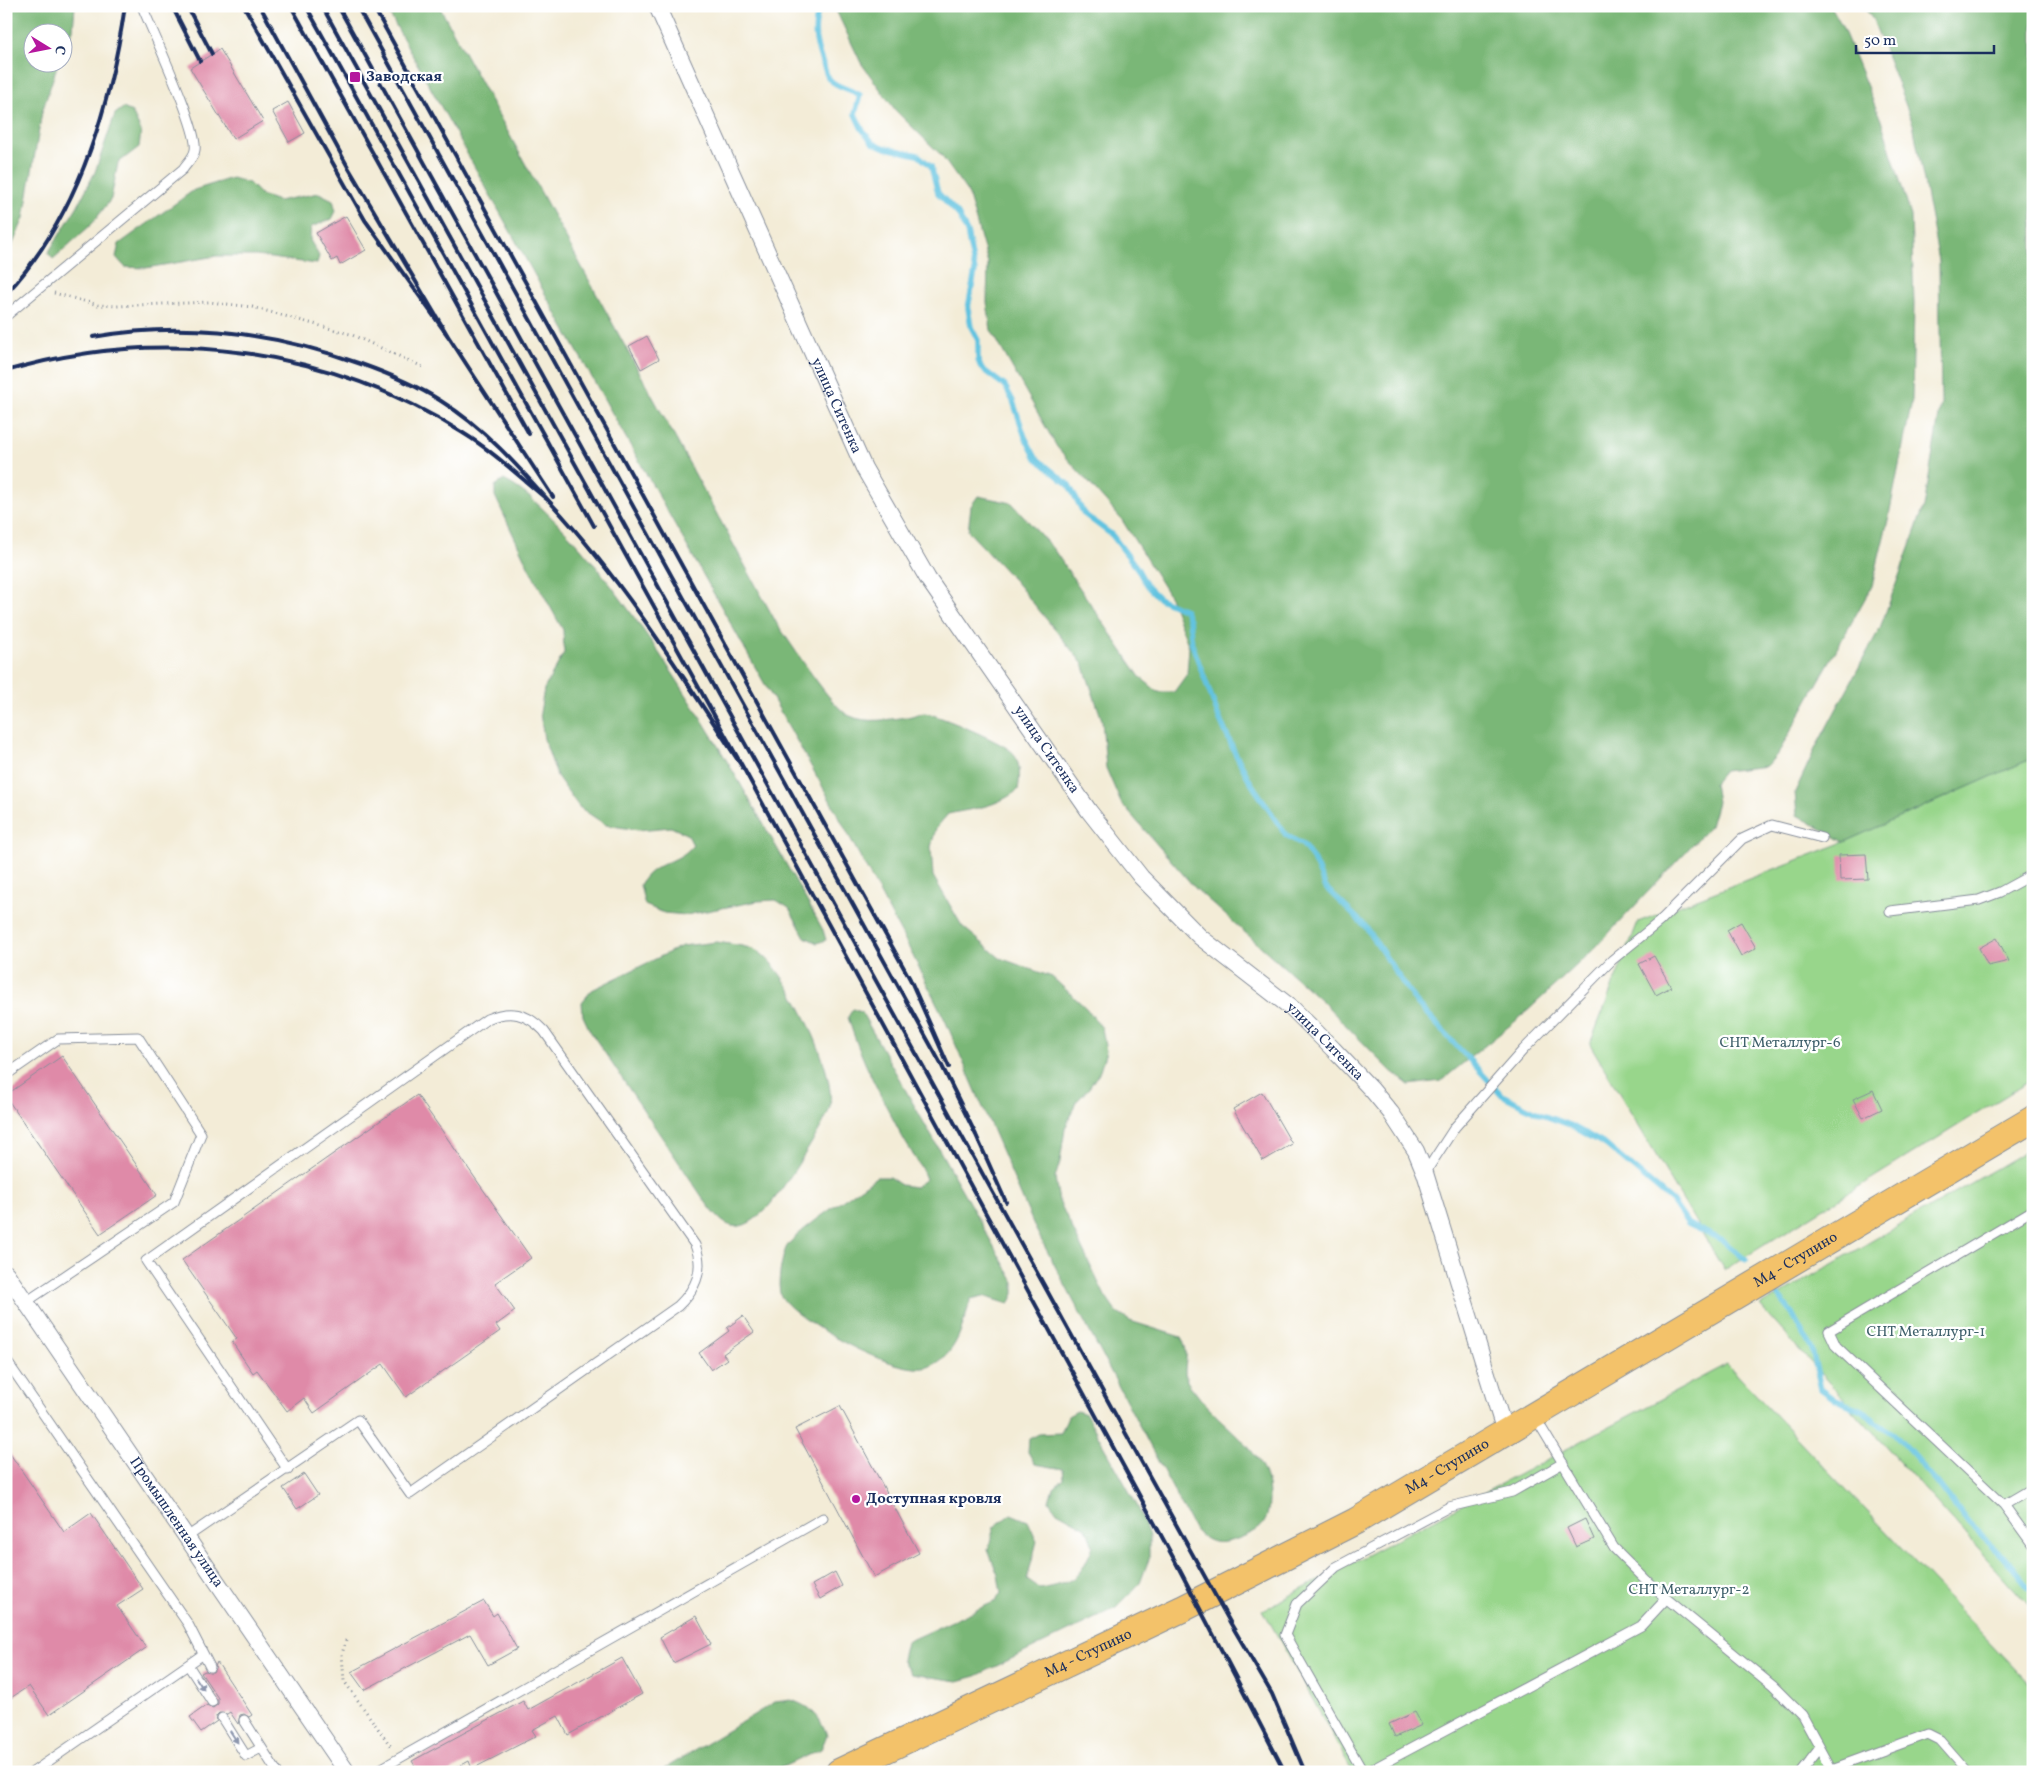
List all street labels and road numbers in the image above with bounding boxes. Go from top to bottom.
street label: улица Ситенка [805,354,867,457]
street label: улица Ситенка [1008,701,1084,798]
street label: улица Ситенка [1282,997,1368,1085]
street label: М4 - Ступино [1750,1227,1842,1293]
street label: М4 - Ступино [1401,1434,1493,1500]
street label: Промышленная улица [124,1453,229,1592]
street label: М4 - Ступино [1041,1624,1136,1683]

